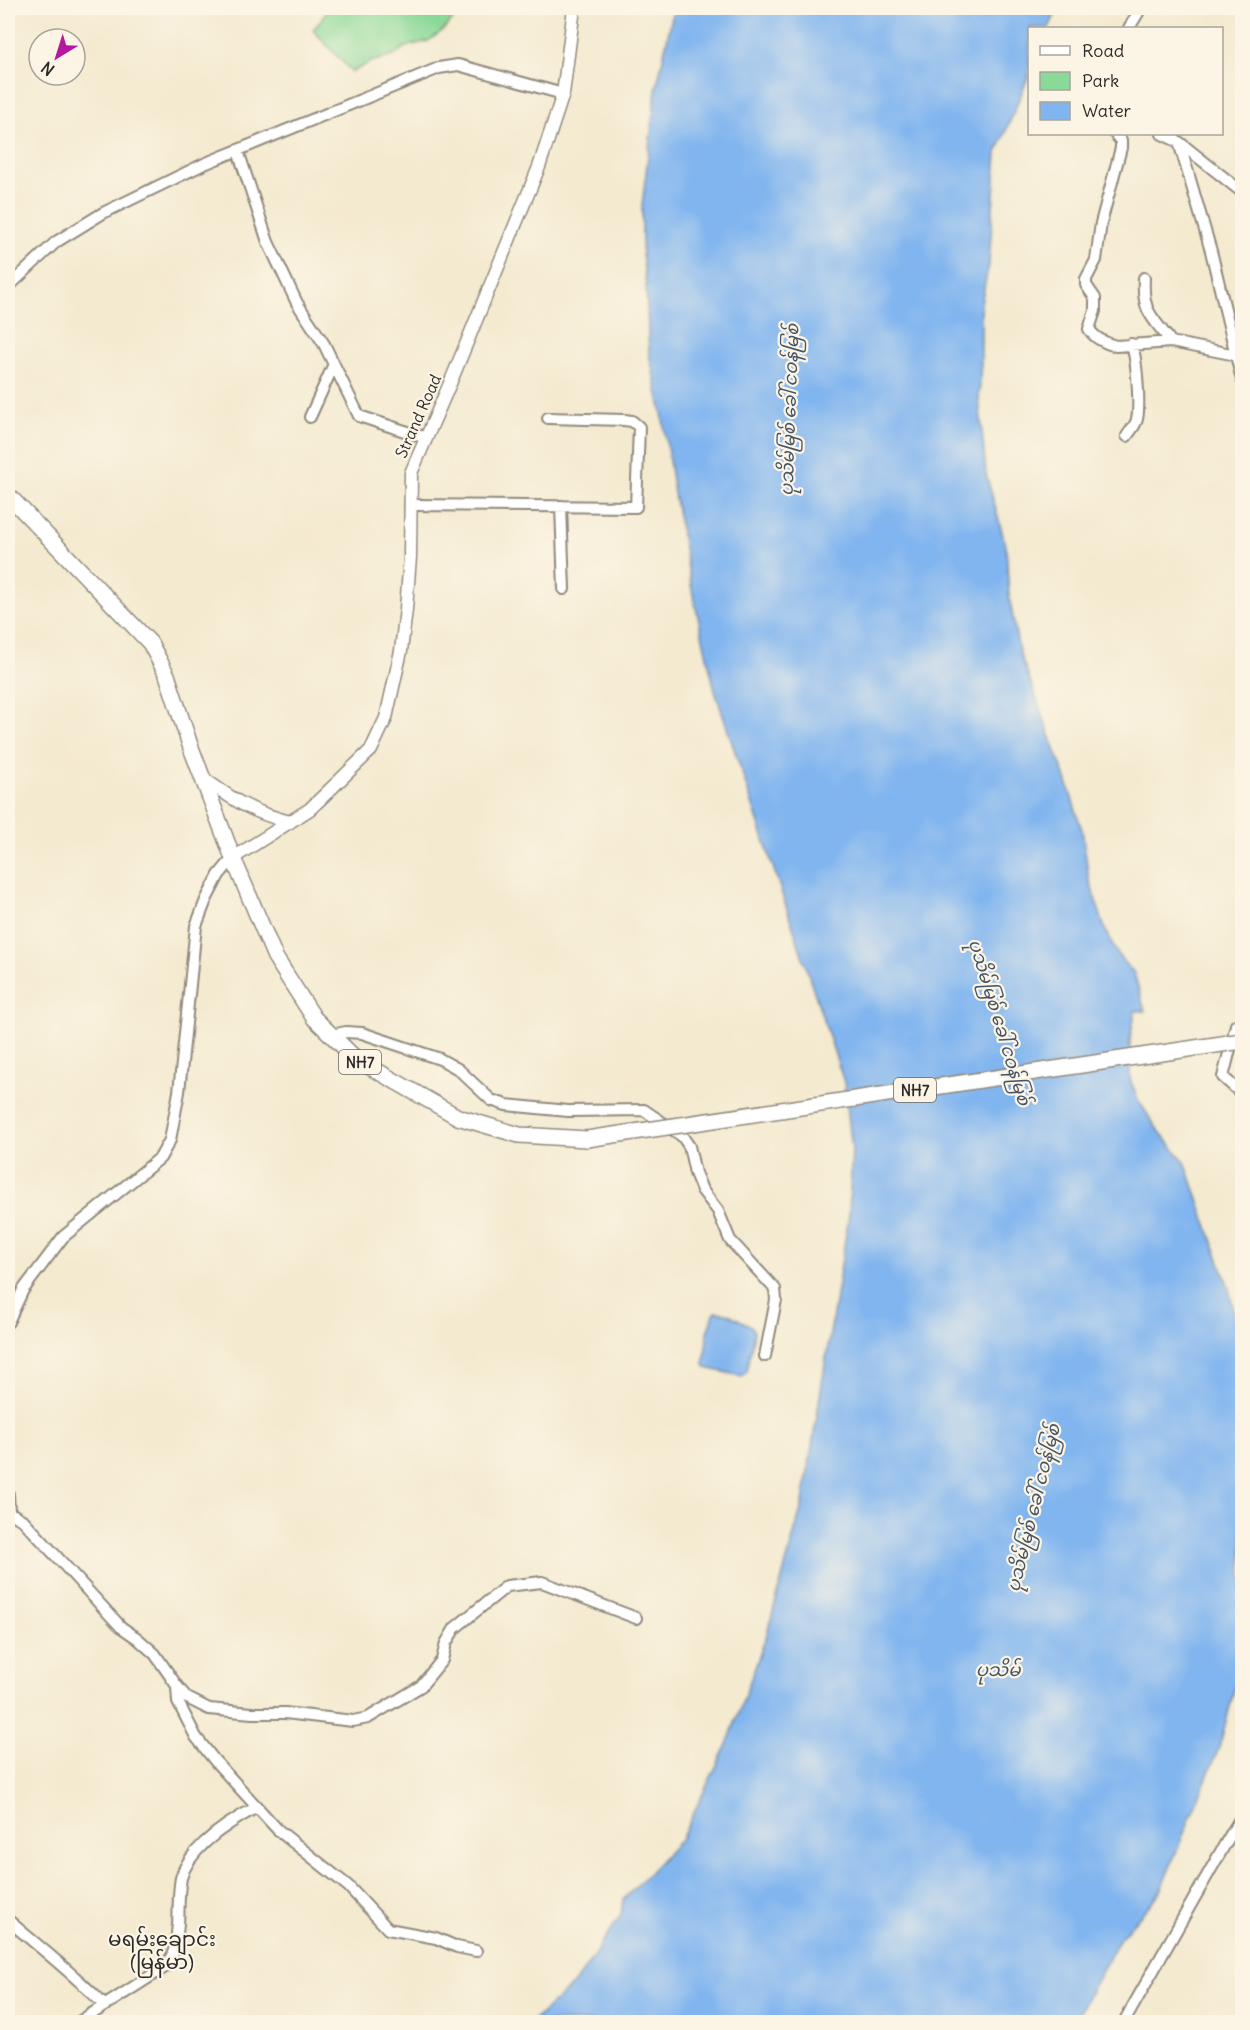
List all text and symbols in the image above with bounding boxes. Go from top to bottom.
north arrow [27,27,87,87]
legend [1028,27,1223,135]
text: Road [1082,39,1125,62]
text: N [37,58,58,80]
text: Park [1082,69,1119,92]
text: Water [1082,99,1132,122]
water label: ပုသိမ်မြစ် ခေါ် ငဝန်မြစ် [774,322,808,497]
street label: Strand Road [391,371,445,461]
water label: ပုသိမ်မြစ် ခေါ် ငဝန်မြစ် [960,936,1038,1110]
road number: NH7 [339,1050,381,1074]
road number: NH7 [894,1078,936,1102]
water label: ပုသိမ်မြစ် ခေါ် ငဝန်မြစ် [1000,1420,1069,1595]
water label: ပုသိမ် [976,1657,1022,1685]
district label: မရမ်းချောင်း (မြန်မာ) [108,1925,216,1978]

